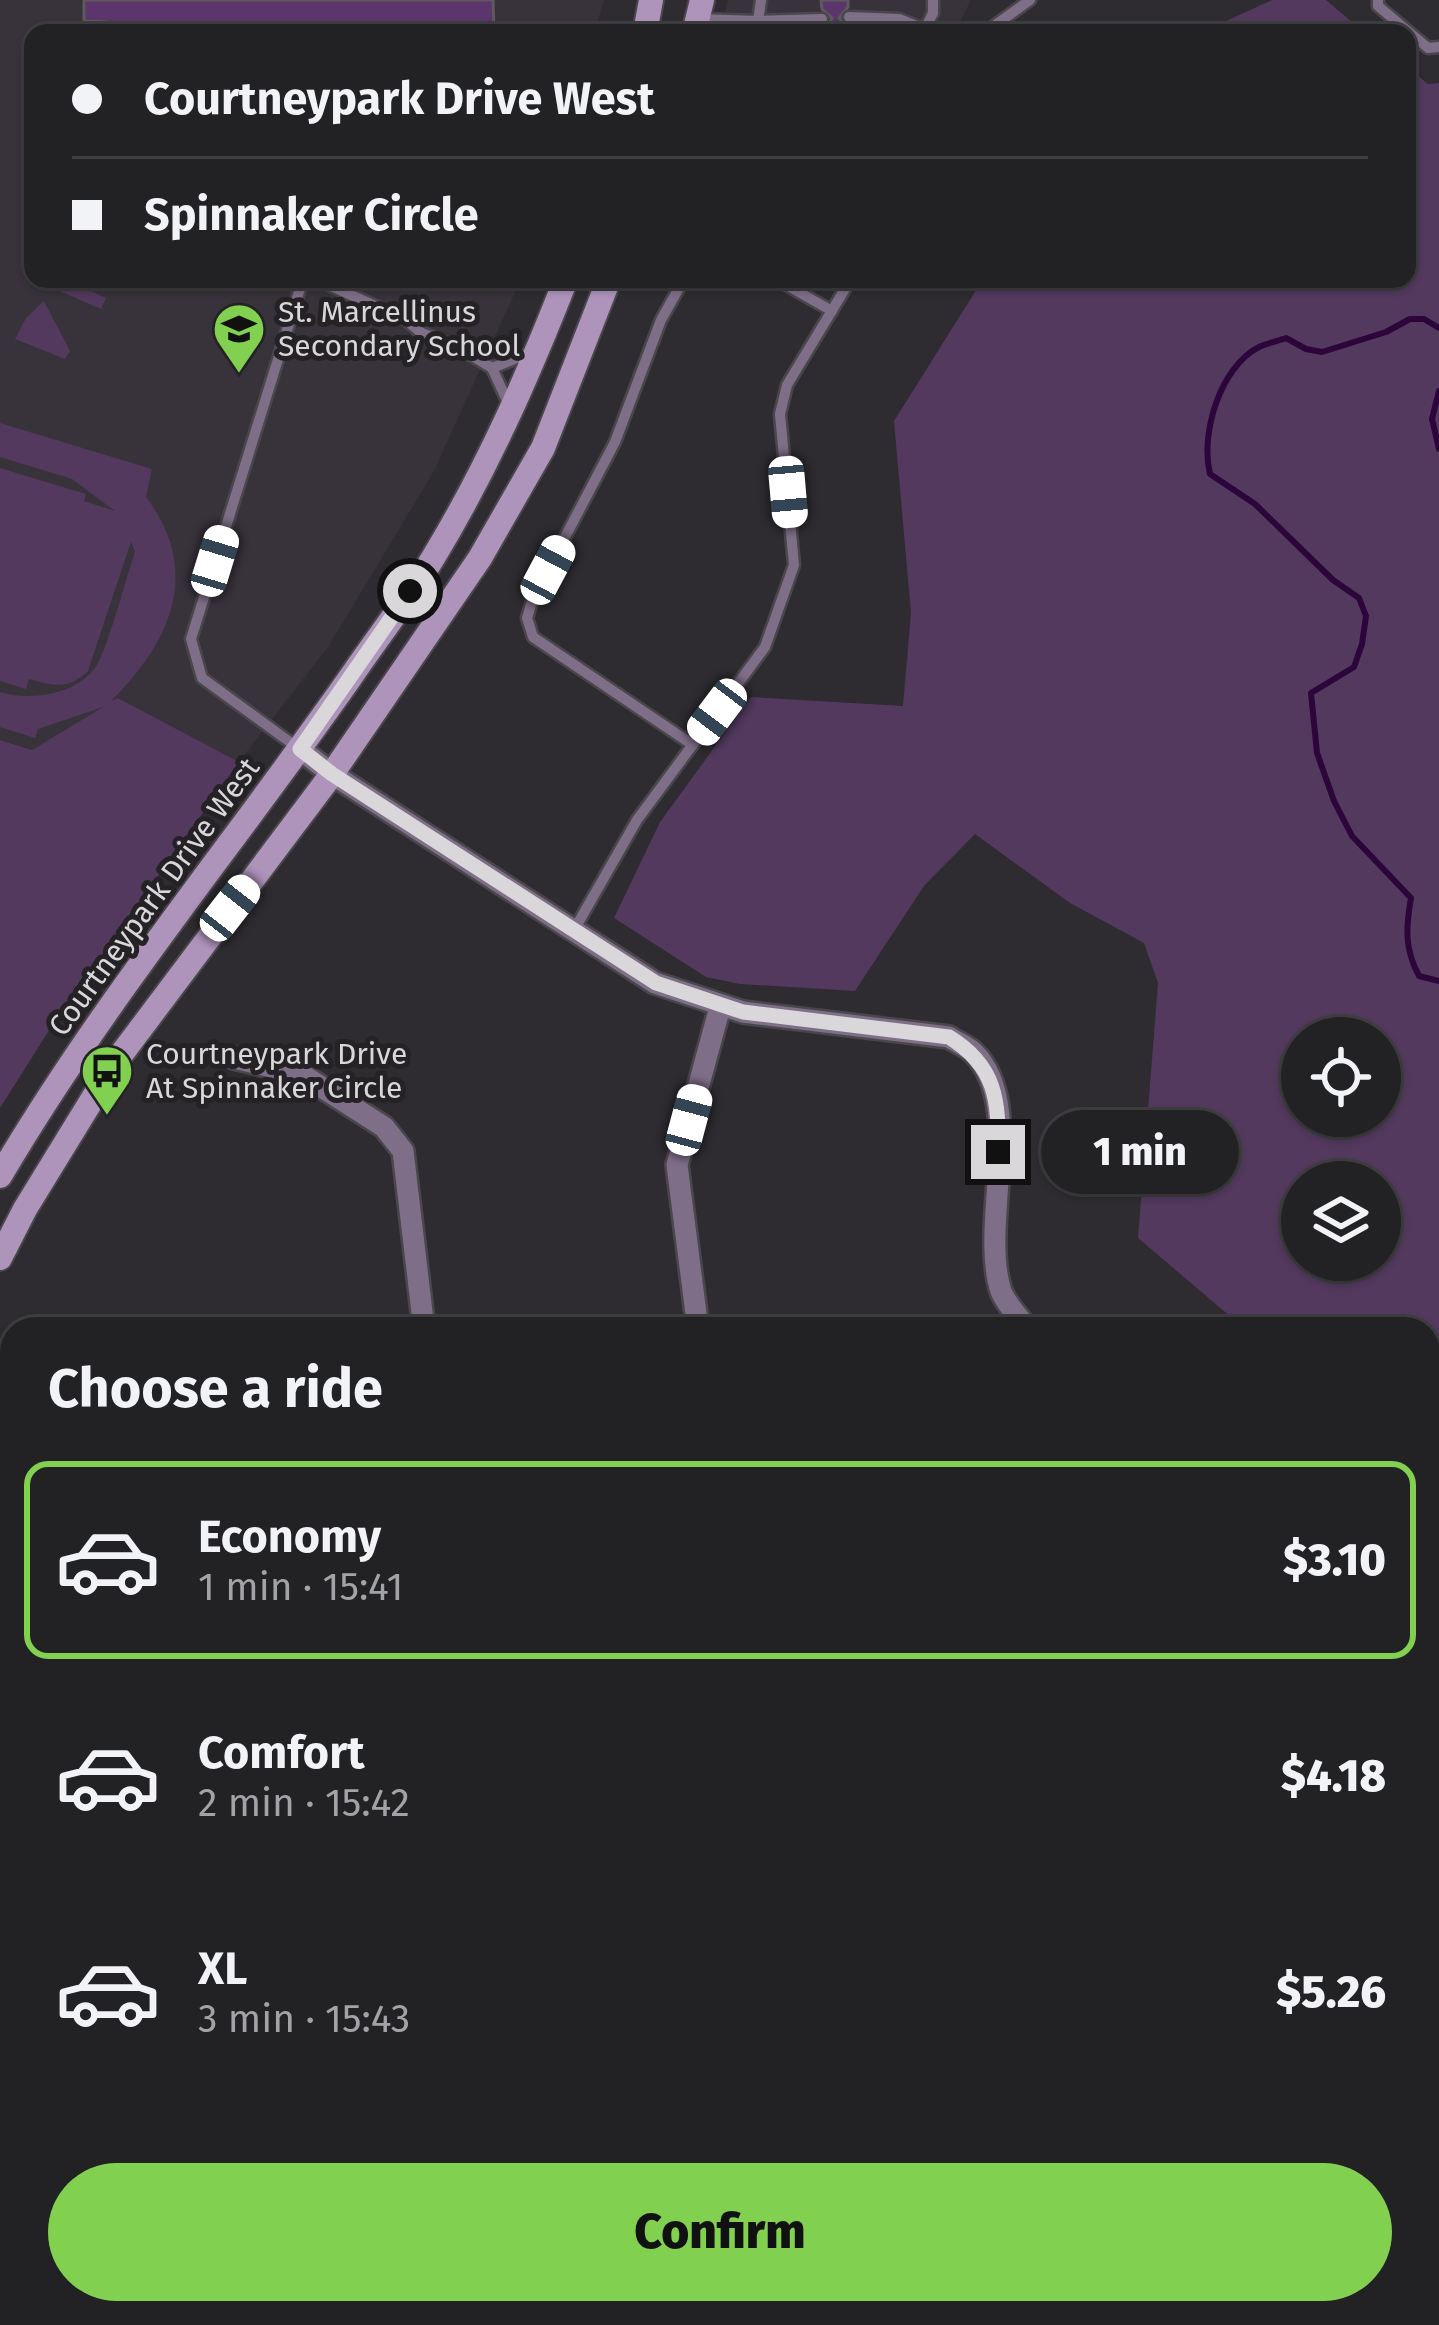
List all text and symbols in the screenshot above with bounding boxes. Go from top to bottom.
text: Courtneypark Drive West [144,72,655,126]
text: Spinnaker Circle [144,188,479,242]
place label: St. Marcellinus Secondary School [278,294,520,364]
school or university icon: St. Marcellinus Secondary School [211,301,267,375]
car [767,455,809,529]
car [187,521,243,601]
car [515,530,581,610]
route start [383,564,437,618]
car [681,672,753,752]
street label: Courtneypark Drive West [41,751,267,1043]
car [194,869,266,947]
map controls [1281,1017,1401,1281]
button: locate [1281,1017,1401,1137]
place label: Courtneypark Drive At Spinnaker Circle [146,1036,407,1106]
bus stop icon: Courtneypark Drive At Spinnaker Circle [79,1043,135,1117]
car [662,1081,716,1159]
callout: 1 min [1040,1110,1238,1194]
route end [971,1125,1025,1179]
text: 1 min [1093,1129,1187,1175]
button: layers [1281,1161,1401,1281]
text: Choose a ride [48,1357,383,1421]
icon: car [54,1506,162,1614]
text: Economy [198,1510,381,1564]
text: $3.10 [1283,1533,1386,1587]
text: 1 min · 15:41 [198,1564,404,1610]
icon: car [54,1722,162,1830]
text: Comfort [198,1726,365,1780]
text: $4.18 [1281,1749,1386,1803]
text: 2 min · 15:42 [198,1780,410,1826]
icon: car [54,1938,162,2046]
text: XL [198,1942,247,1996]
text: $5.26 [1276,1965,1386,2019]
text: 3 min · 15:43 [198,1996,410,2042]
button: Confirm [48,2163,1392,2301]

